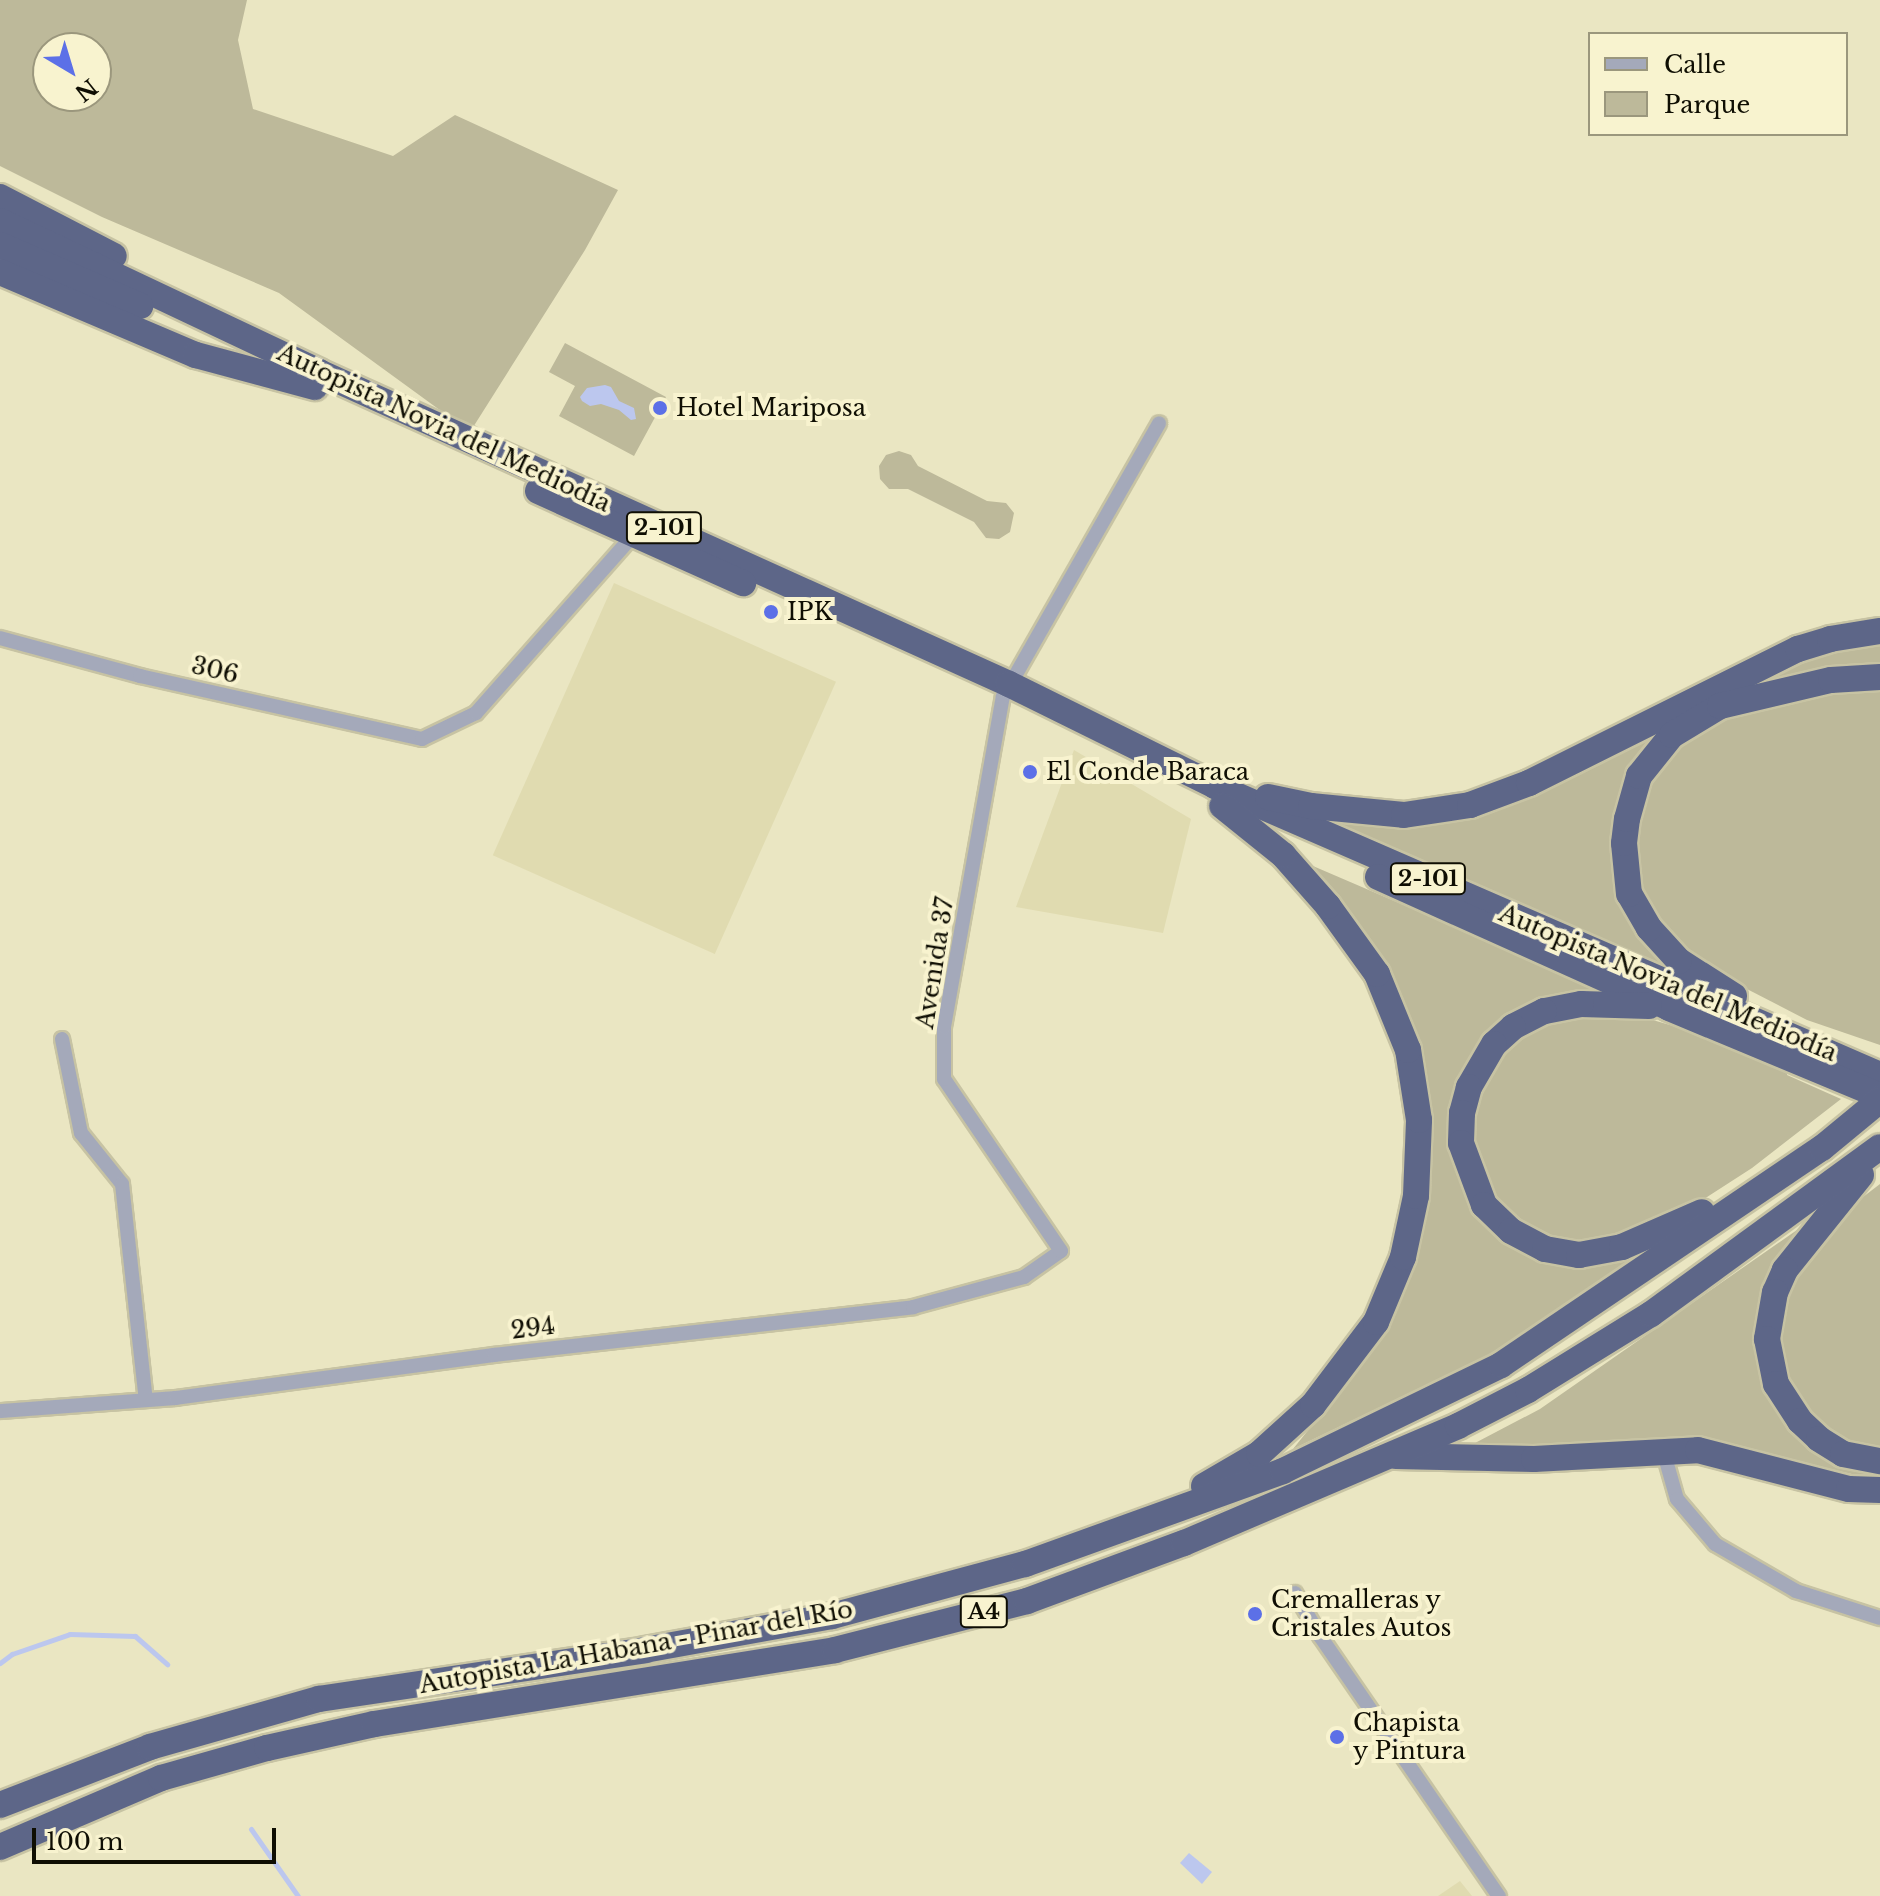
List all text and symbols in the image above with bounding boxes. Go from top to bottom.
north arrow [32,32,112,112]
legend [1588,32,1848,136]
text: Calle [1664,50,1726,79]
text: N [69,73,102,107]
text: Parque [1664,90,1750,119]
street label: Autopista Novia del Mediodía [273,338,615,518]
place label: Hotel Mariposa [676,394,866,422]
marker: Hotel Mariposa [651,399,669,417]
road number: 2-101 [624,510,704,546]
place label: IPK [787,598,832,626]
marker: IPK [762,603,780,621]
street label: 306 [189,651,241,689]
place label: El Conde Baraca [1046,758,1249,786]
marker: El Conde Baraca [1021,763,1039,781]
road number: 2-101 [1388,861,1468,897]
street label: Avenida 37 [910,895,960,1031]
street label: Autopista Novia del Mediodía [1495,899,1841,1067]
street label: 294 [509,1311,557,1345]
place label: Cremalleras y Cristales Autos [1271,1586,1452,1642]
road number: A4 [958,1594,1010,1630]
street label: Autopista La Habana - Pinar del Río [416,1595,856,1699]
marker: Cremalleras y Cristales Autos [1246,1605,1264,1623]
place label: Chapista y Pintura [1353,1709,1466,1765]
marker: Chapista y Pintura [1328,1728,1346,1746]
scale bar [36,1812,280,1862]
text: 100 m [46,1827,124,1856]

